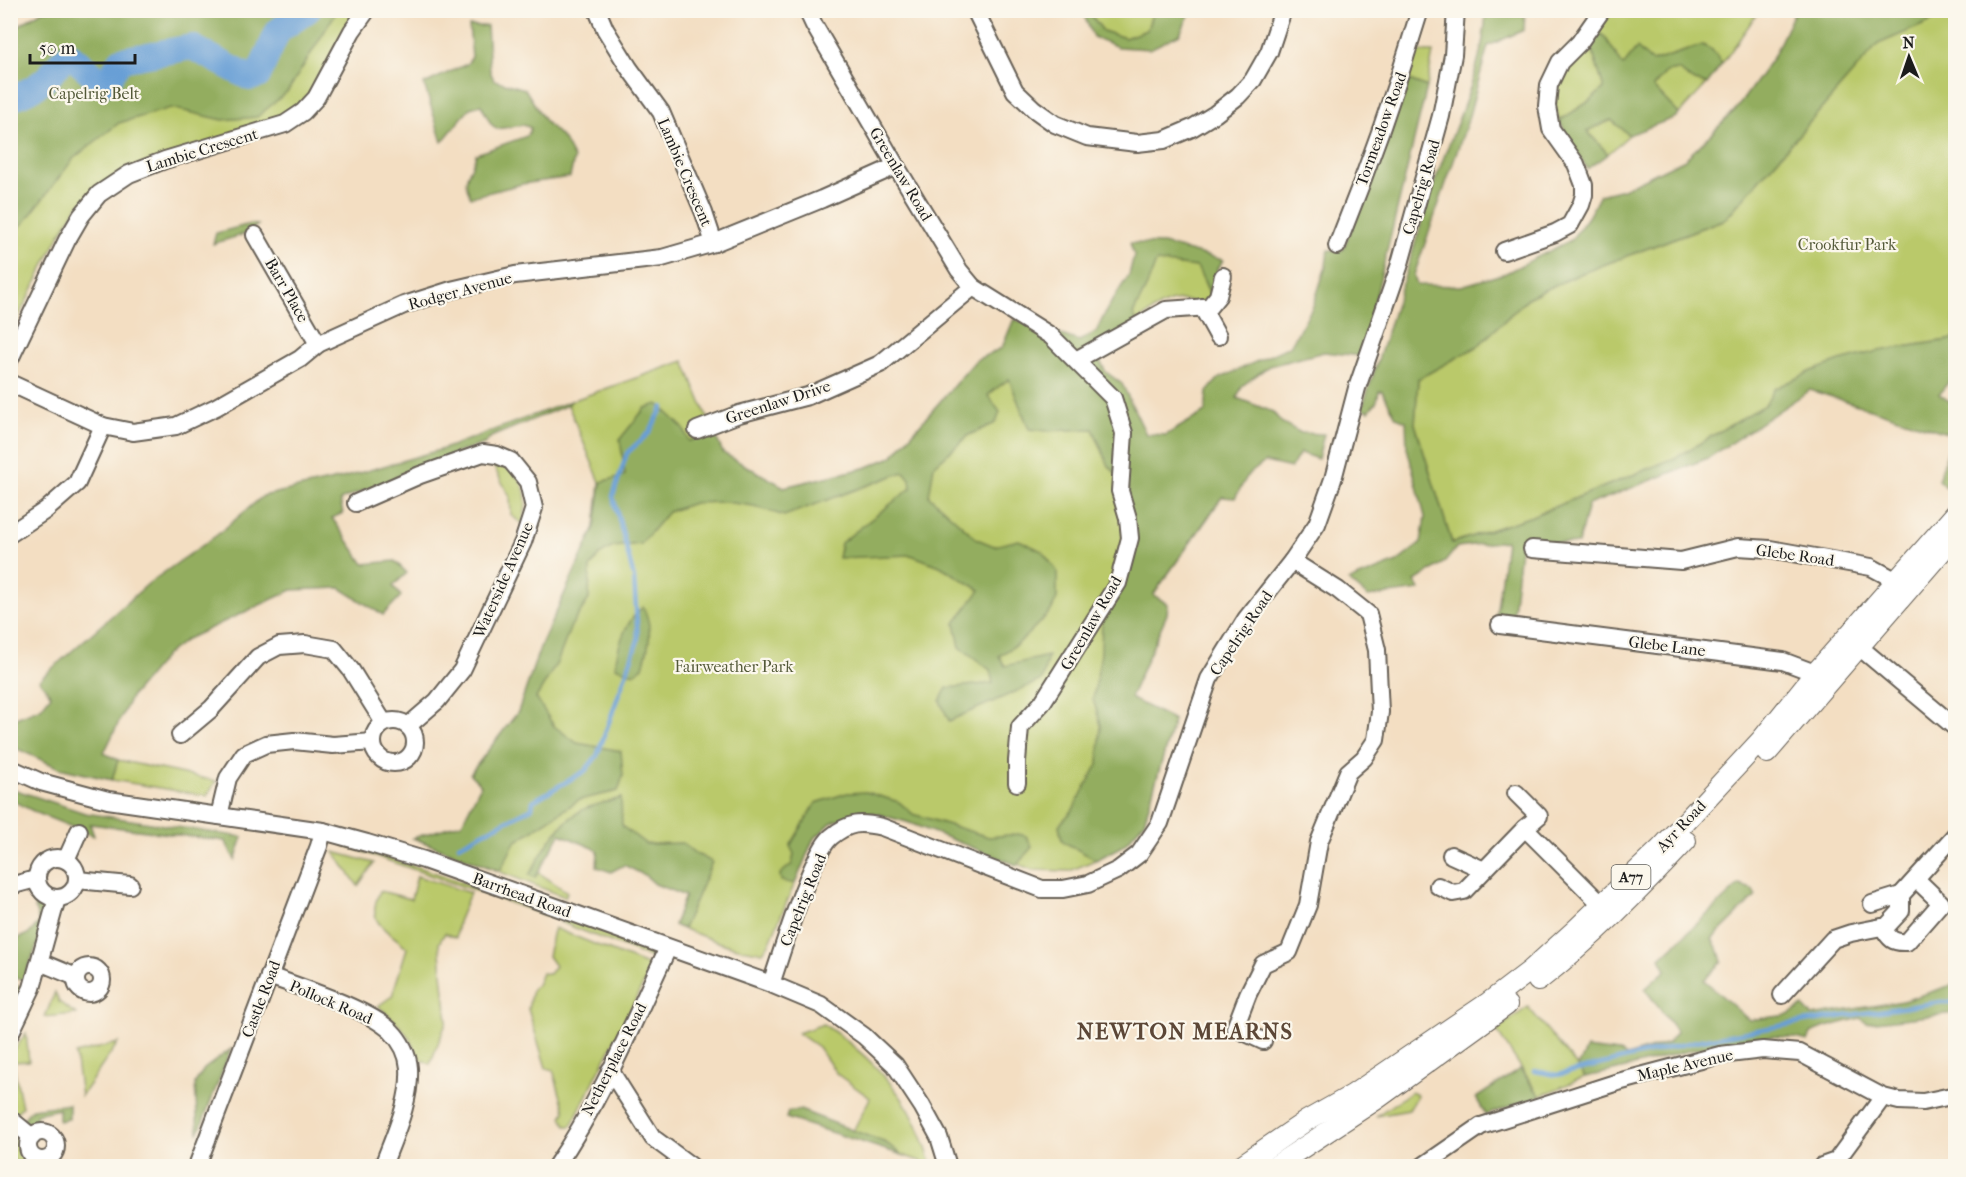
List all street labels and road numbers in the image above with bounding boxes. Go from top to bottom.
street label: Tormeadow Road [1352,69,1411,189]
street label: Lambie Crescent [654,115,716,229]
street label: Lambie Crescent [144,124,260,176]
street label: Greenlaw Road [866,124,936,224]
street label: Capelrig Road [1398,137,1444,237]
street label: Barr Place [261,254,313,326]
street label: Rodger Avenue [406,268,514,314]
street label: Greenlaw Drive [723,376,833,428]
street label: Waterside Avenue [469,519,537,642]
street label: Glebe Road [1755,540,1836,570]
street label: Greenlaw Road [1056,572,1126,673]
street label: Capelrig Road [1206,587,1276,679]
street label: Glebe Lane [1627,632,1707,660]
street label: Ayr Road [1652,796,1710,857]
street label: Capelrig Road [776,851,830,949]
road number: A77 [1612,865,1650,889]
street label: Barrhead Road [470,868,574,922]
street label: Castle Road [238,957,284,1040]
street label: Pollock Road [287,976,376,1028]
street label: Netherplace Road [577,999,651,1119]
street label: Maple Avenue [1635,1045,1735,1085]

